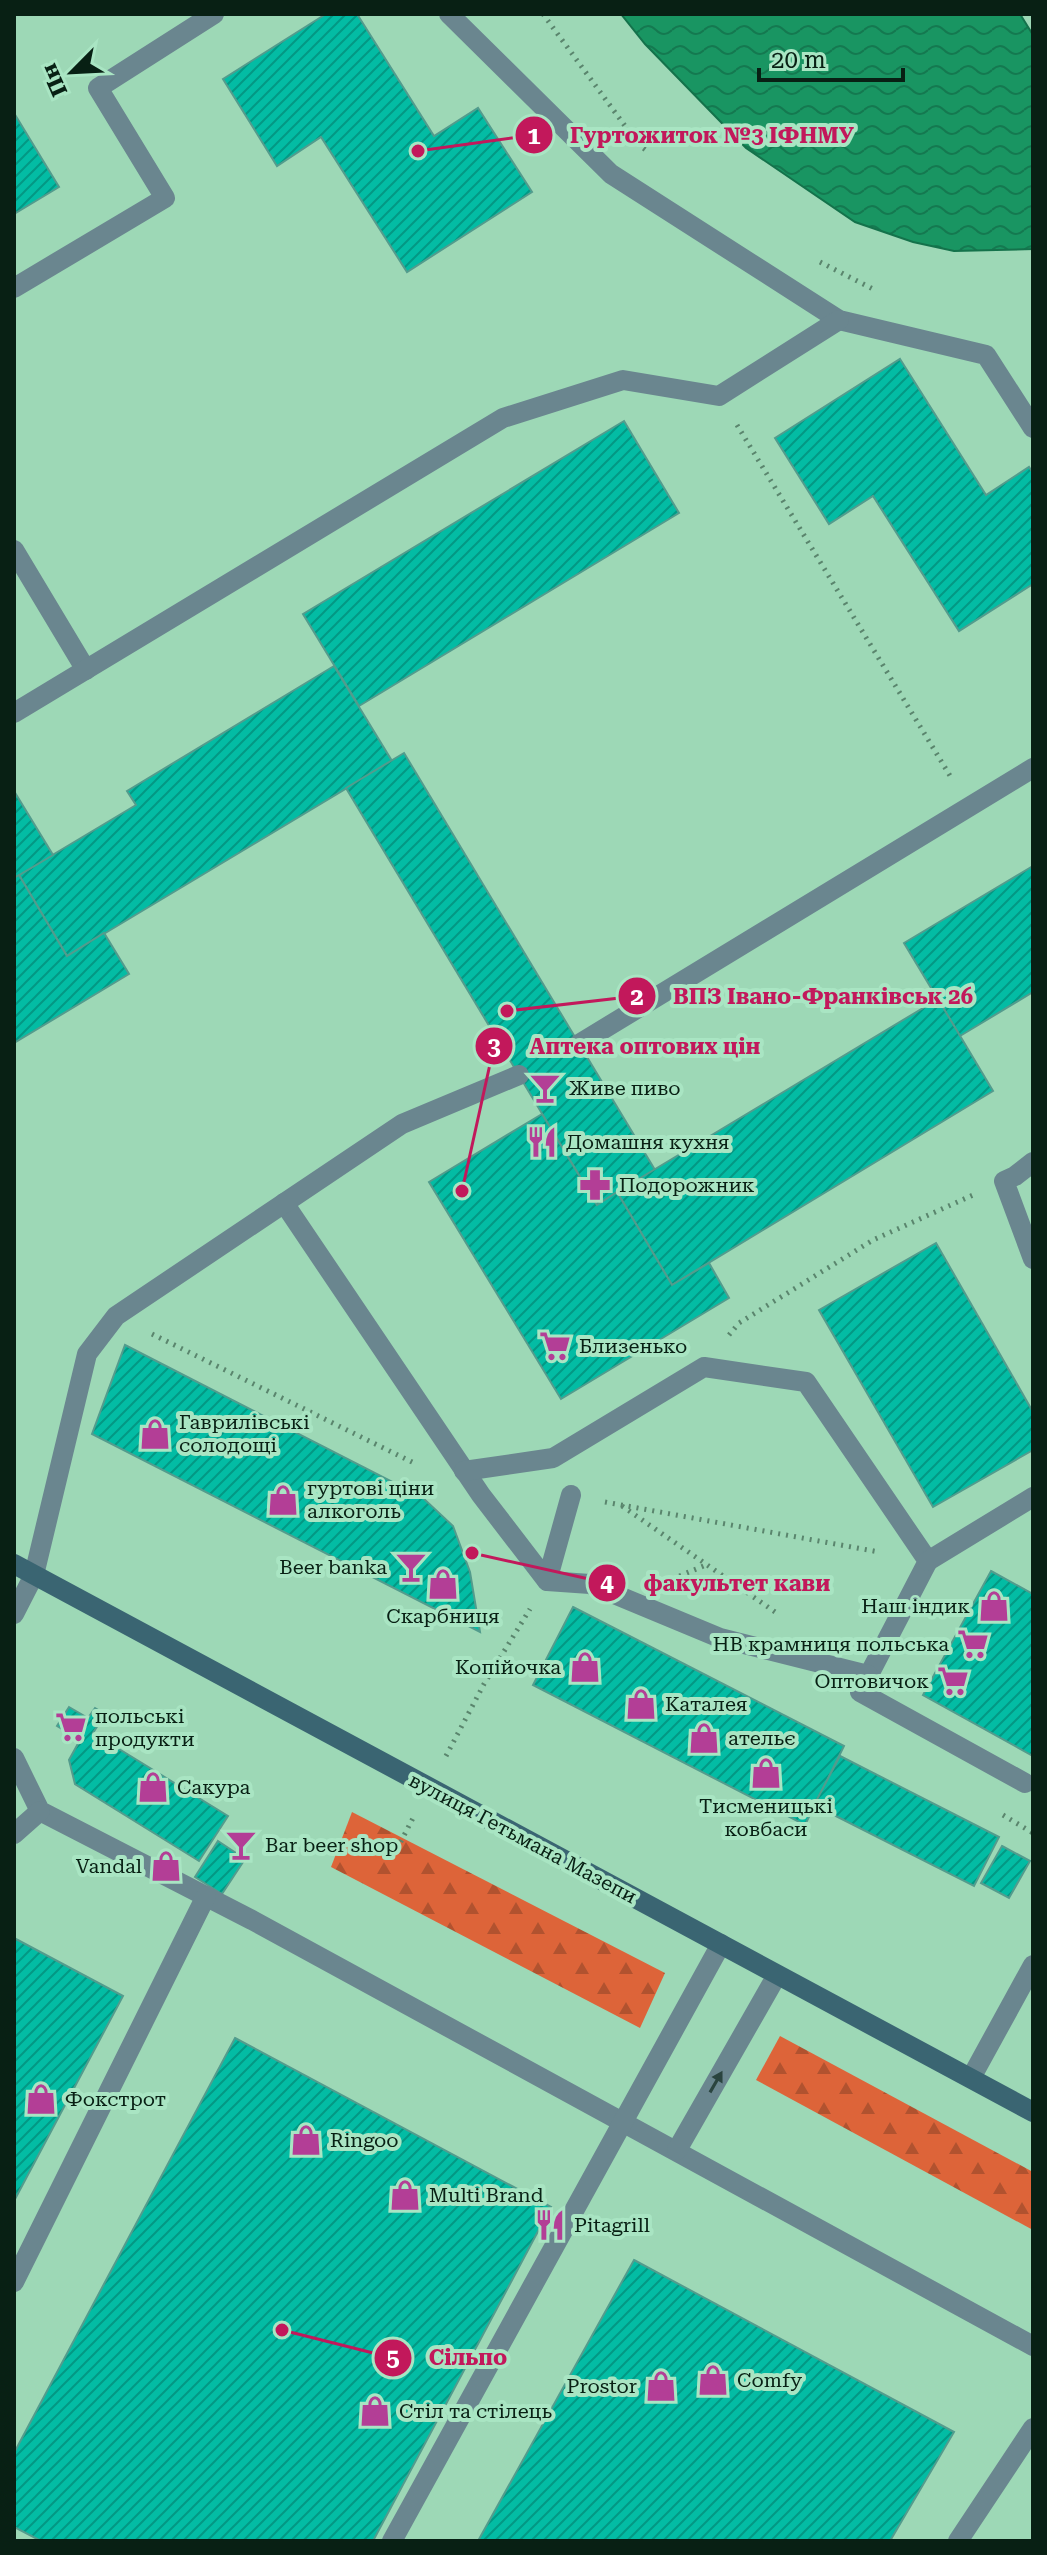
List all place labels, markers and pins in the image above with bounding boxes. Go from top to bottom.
callout: Гуртожиток №3 ІФНМУ [514,112,870,158]
callout: ВПЗ Івано-Франківськ 26 [617,973,989,1019]
callout: Аптека оптових цін [474,1023,777,1069]
bar icon: Живе пиво [528,1071,562,1105]
place label: Живе пиво [569,1076,681,1100]
restaurant icon: Домашня кухня [525,1125,559,1159]
place label: Домашня кухня [566,1130,730,1154]
pharmacy icon: Подорожник [578,1168,612,1202]
place label: Подорожник [619,1173,755,1197]
supermarket icon: Близенько [538,1329,572,1363]
place label: Близенько [579,1334,687,1358]
place label: Гаврилівські солодощі [179,1410,310,1457]
shop icon: Гаврилівські солодощі [138,1417,172,1451]
place label: гуртові ціни алкоголь [307,1476,434,1523]
shop icon: гуртові ціни алкоголь [266,1483,300,1517]
bar icon: Beer banka [394,1550,428,1584]
place label: Beer banka [279,1555,387,1579]
callout: факультет кави [587,1560,846,1606]
shop icon: Скарбниця [426,1567,460,1601]
shop icon: Наш індик [977,1589,1011,1623]
place label: Наш індик [861,1594,970,1618]
place label: Скарбниця [386,1604,500,1628]
supermarket icon: НВ крамниця польська [956,1627,990,1661]
place label: НВ крамниця польська [713,1632,949,1656]
shop icon: Копійочка [568,1650,602,1684]
place label: Копійочка [455,1655,561,1679]
supermarket icon: Оптовичок [936,1664,970,1698]
place label: Оптовичок [815,1669,929,1693]
shop icon: Каталея [624,1687,658,1721]
place label: Каталея [665,1692,747,1716]
place label: польські продукти [95,1704,195,1751]
supermarket icon: польські продукти [54,1710,88,1744]
shop icon: ательє [687,1721,721,1755]
place label: ательє [728,1726,795,1750]
shop icon: Тисменицькі ковбаси [749,1756,783,1790]
shop icon: Сакура [136,1770,170,1804]
place label: Сакура [177,1775,251,1799]
place label: Тисменицькі ковбаси [699,1794,833,1841]
bar icon: Bar beer shop [224,1828,258,1862]
place label: Bar beer shop [265,1833,398,1857]
shop icon: Vandal [149,1849,183,1883]
place label: Vandal [76,1854,142,1878]
shop icon: Фокстрот [24,2082,58,2116]
place label: Фокстрот [65,2087,166,2111]
shop icon: Ringoo [289,2123,323,2157]
place label: Ringoo [330,2128,399,2152]
shop icon: Multi Brand [388,2178,422,2212]
place label: Multi Brand [429,2183,544,2207]
restaurant icon: Pitagrill [533,2208,567,2242]
place label: Pitagrill [574,2213,650,2237]
callout: Сільпо [373,2335,523,2381]
shop icon: Comfy [696,2363,730,2397]
place label: Comfy [737,2368,802,2392]
shop icon: Prostor [644,2369,678,2403]
place label: Prostor [567,2374,637,2398]
shop icon: Стіл та стілець [358,2394,392,2428]
place label: Стіл та стілець [399,2399,553,2423]

